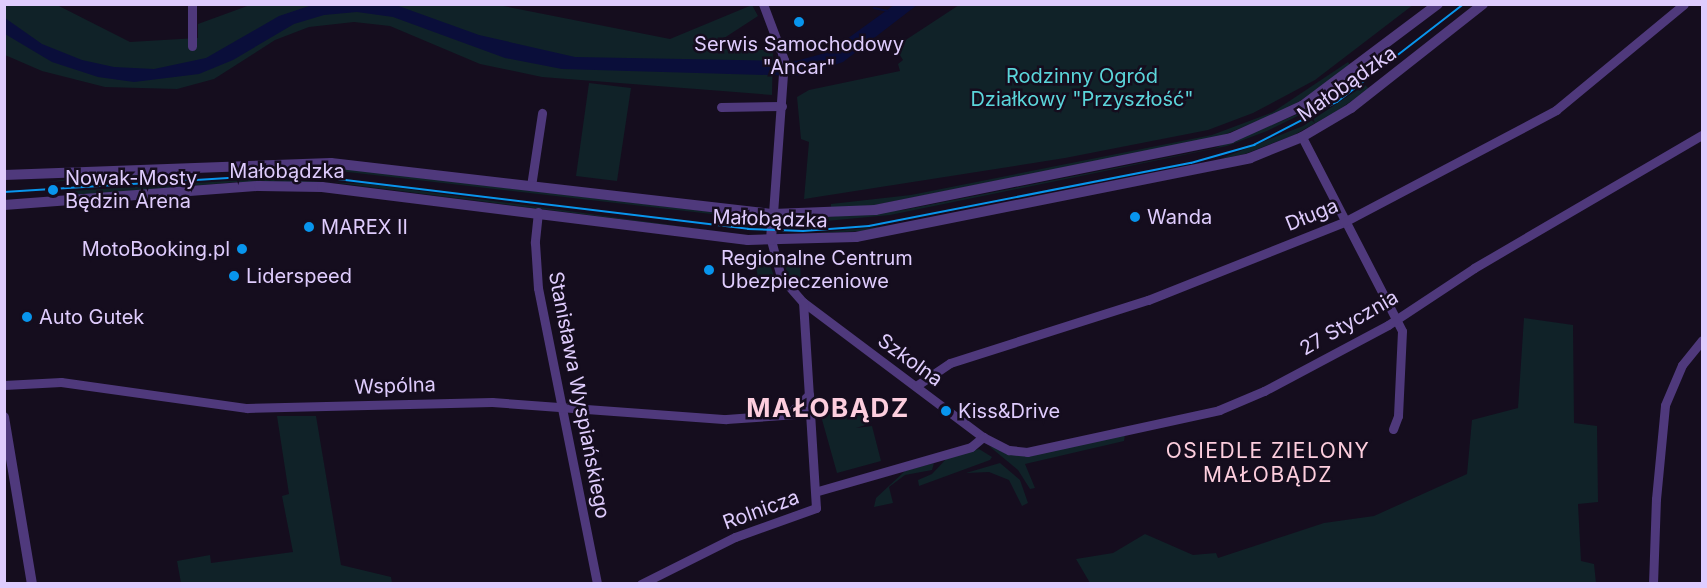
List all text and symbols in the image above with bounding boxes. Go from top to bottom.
marker: Serwis Samochodowy "Ancar" [792,15,806,29]
place label: Serwis Samochodowy "Ancar" [694,32,904,79]
street label: Małobądzka [1293,41,1401,127]
park label: Rodzinny Ogród Działkowy "Przyszłość" [970,65,1194,112]
street label: Małobądzka [229,159,345,183]
place label: Nowak-Mosty Będzin Arena [65,166,197,213]
marker: Nowak-Mosty Będzin Arena [46,183,60,197]
street label: Długa [1282,194,1342,236]
street label: Małobądzka [712,205,828,233]
place label: Wanda [1147,205,1212,229]
marker: Wanda [1128,210,1142,224]
place label: MAREX II [321,215,408,239]
marker: MAREX II [302,220,316,234]
place label: MotoBooking.pl [82,237,230,261]
marker: MotoBooking.pl [235,242,249,256]
place label: Regionalne Centrum Ubezpieczeniowe [721,246,913,293]
marker: Regionalne Centrum Ubezpieczeniowe [702,263,716,277]
place label: Liderspeed [246,264,352,288]
marker: Liderspeed [227,269,241,283]
street label: Stanisława Wyspiańskiego [543,269,615,521]
street label: 27 Stycznia [1295,285,1403,361]
place label: Auto Gutek [39,305,144,329]
marker: Auto Gutek [20,310,34,324]
street label: Szkolna [873,328,947,392]
street label: Wspólna [354,373,436,399]
district label: MAŁOBĄDZ [746,392,910,424]
place label: Kiss&Drive [958,399,1060,423]
marker: Kiss&Drive [939,404,953,418]
district label: OSIEDLE ZIELONY MAŁOBĄDZ [1166,438,1370,488]
street label: Rolnicza [720,485,802,535]

